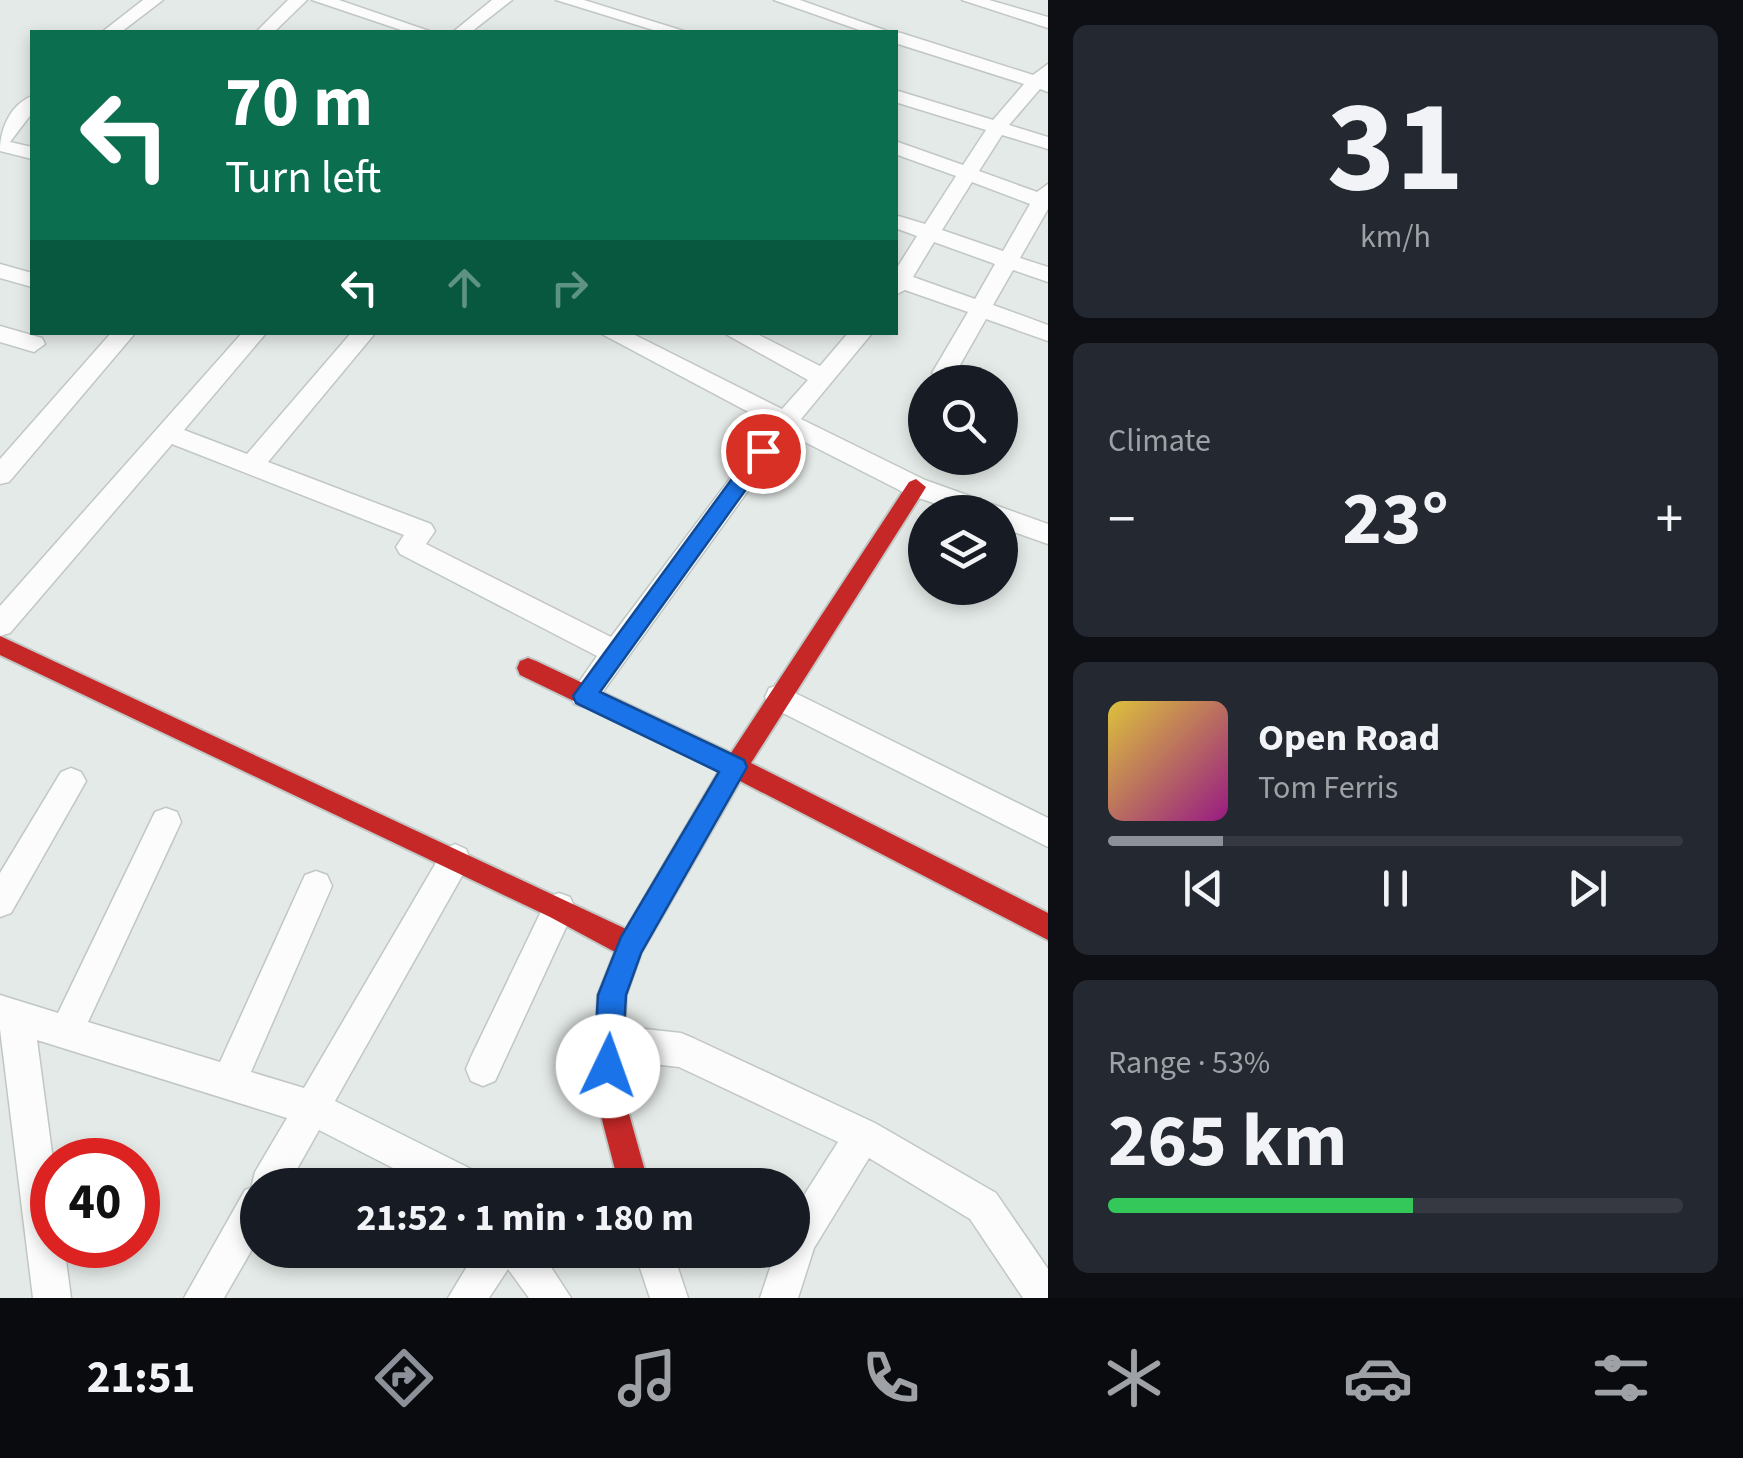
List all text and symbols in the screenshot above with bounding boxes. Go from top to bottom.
text: 70 m [225,53,373,153]
text: 31 [1327,56,1464,241]
icon: left [60,70,190,200]
text: Turn left [225,146,381,210]
text: km/h [1360,214,1431,260]
icon: left [332,260,387,315]
icon: ahead [437,260,492,315]
icon: right [542,260,597,315]
map controls [908,365,1018,605]
button: search [908,365,1018,475]
pin [721,409,806,494]
text: Climate [1108,418,1211,464]
icon: arrive [736,424,791,479]
text: 23° [1342,466,1449,573]
text: − [1108,481,1135,559]
text: + [1656,481,1683,559]
button: layers [908,495,1018,605]
text: Open Road [1258,711,1440,765]
text: Tom Ferris [1258,765,1398,811]
icon: previous [1176,861,1231,916]
icon: pause [1368,861,1423,916]
icon: next [1560,861,1615,916]
position arrow [556,1014,660,1118]
text: Range · 53% [1108,1040,1270,1086]
text: 265 km [1108,1088,1347,1195]
speed limit sign: 40 [30,1138,160,1268]
text: 21:52 · 1 min · 180 m [356,1191,694,1245]
icon: directions [369,1343,439,1413]
icon: music [612,1343,682,1413]
icon: phone [856,1343,926,1413]
icon: climate [1099,1343,1169,1413]
icon: car [1343,1343,1413,1413]
icon: filters [1586,1343,1656,1413]
text: 21:51 [87,1346,195,1410]

